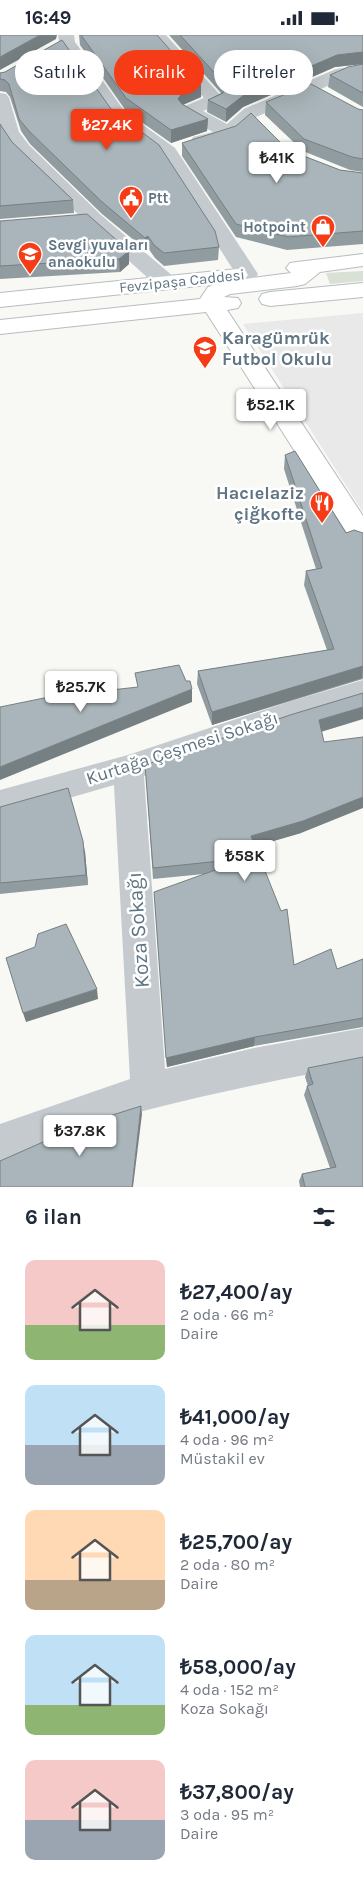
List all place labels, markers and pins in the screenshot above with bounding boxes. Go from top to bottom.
pin: ₺27.4K [66,109,148,151]
pin: ₺41K [247,141,307,184]
public building icon: Ptt [118,185,144,219]
place label: Ptt [148,189,169,207]
shop icon: Hotpoint [310,214,336,248]
place label: Hotpoint [243,218,306,236]
place label: Sevgi yuvaları anaokulu [48,236,148,271]
school or university icon: Sevgi yuvaları anaokulu [17,241,43,275]
place label: Karagümrük Futbol Okulu [222,327,332,370]
school or university icon: Karagümrük Futbol Okulu [192,335,218,369]
pin: ₺52.1K [230,389,312,431]
place label: Hacıelaziz çiğkofte [216,482,304,525]
restaurant icon: Hacıelaziz çiğkofte [309,490,335,524]
pin: ₺25.7K [40,671,122,713]
pin: ₺58K [215,839,275,882]
pin: ₺37.8K [39,1115,121,1157]

